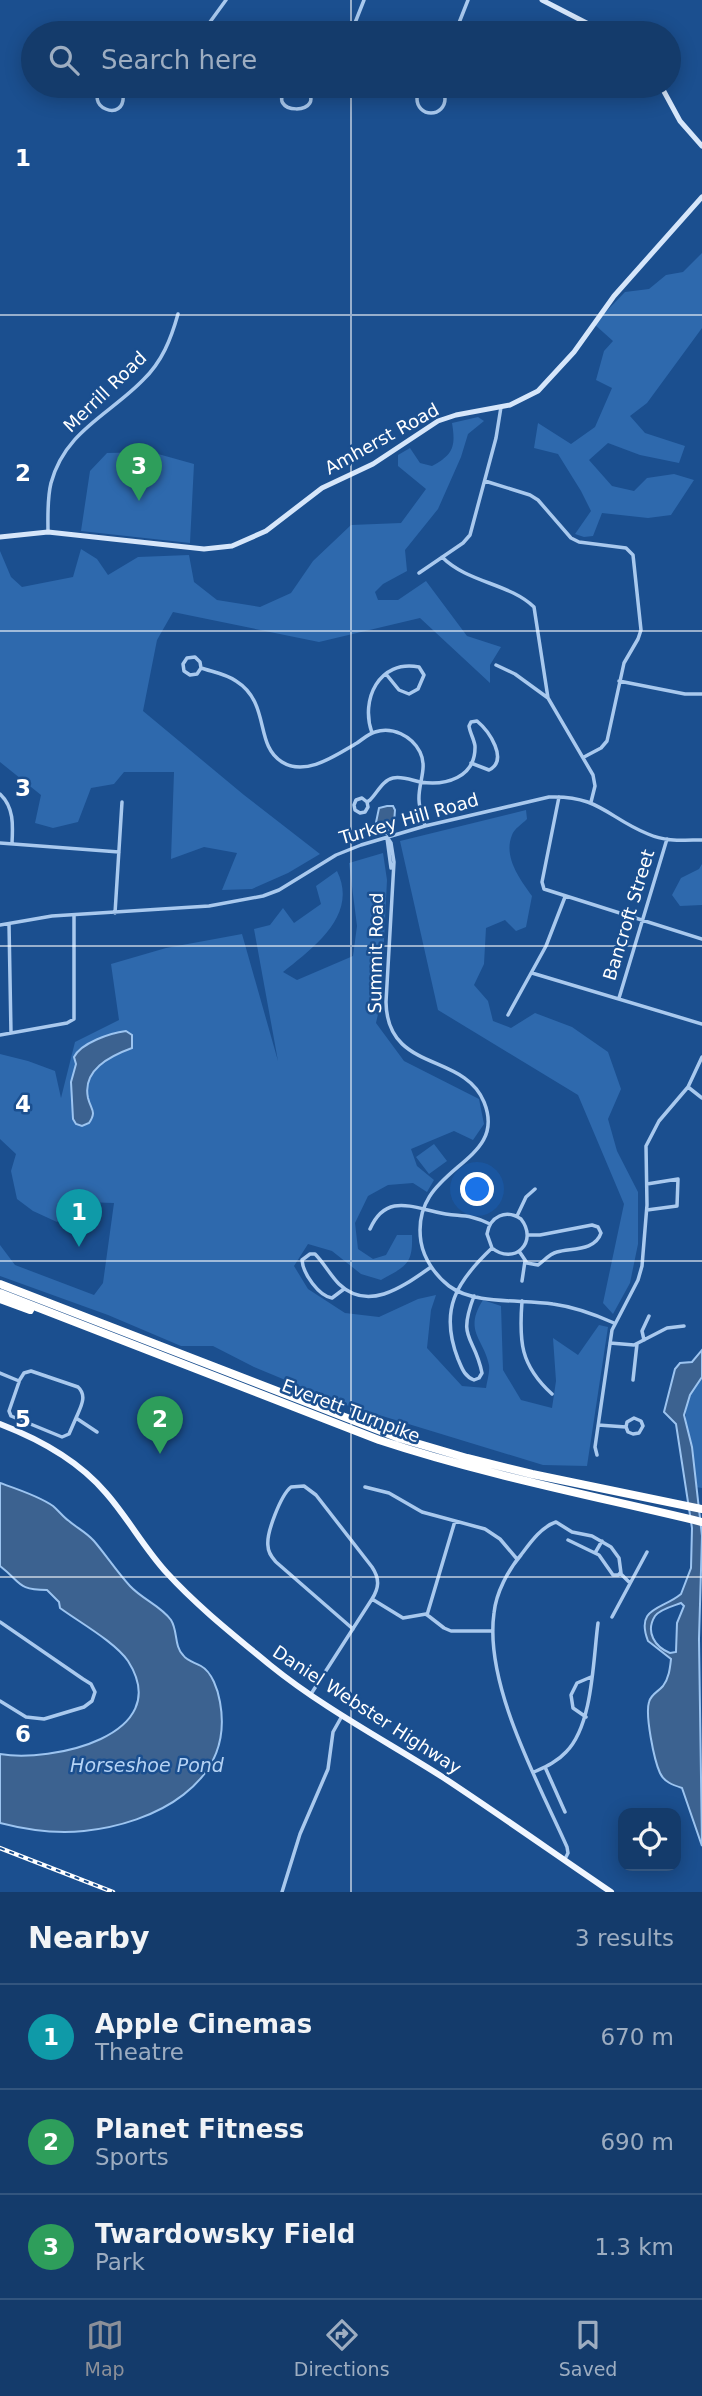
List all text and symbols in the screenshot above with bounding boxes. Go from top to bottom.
search box [21,21,681,98]
icon: search [45,41,83,79]
text: Search here [101,45,257,75]
text: 1 [15,145,31,171]
street label: Merrill Road [59,347,150,436]
street label: Amherst Road [321,399,442,479]
pin: 3 [116,443,162,501]
text: 2 [15,460,31,486]
text: 3 [15,775,31,801]
street label: Turkey Hill Road [336,789,481,849]
street label: Bancroft Street [599,847,658,983]
street label: Summit Road [364,892,387,1014]
text: 4 [15,1091,31,1117]
your location [460,1172,494,1206]
pin: 1 [56,1189,102,1247]
street label: Everett Turnpike [279,1374,423,1447]
pin: 2 [137,1396,183,1454]
text: 5 [15,1406,31,1432]
street label: Daniel Webster Highway [269,1641,466,1779]
text: 6 [15,1721,31,1747]
water label: Horseshoe Pond [70,1754,225,1776]
map controls [618,1808,681,1871]
button: locate [618,1808,681,1871]
text: Nearby [28,1920,150,1955]
text: 3 results [575,1925,674,1951]
text: Apple Cinemas [95,2009,312,2039]
text: 1 [43,2024,59,2050]
text: 670 m [600,2024,674,2050]
text: Theatre [95,2039,184,2065]
text: Planet Fitness [95,2114,304,2144]
text: 2 [43,2129,59,2155]
text: 690 m [600,2129,674,2155]
text: Sports [95,2144,169,2170]
text: Twardowsky Field [95,2219,355,2249]
text: 3 [43,2234,59,2260]
text: 1.3 km [594,2234,674,2260]
text: Park [95,2249,145,2275]
tab: Map [85,2316,125,2380]
tab: Directions [294,2316,390,2380]
tab: Saved [559,2316,617,2380]

